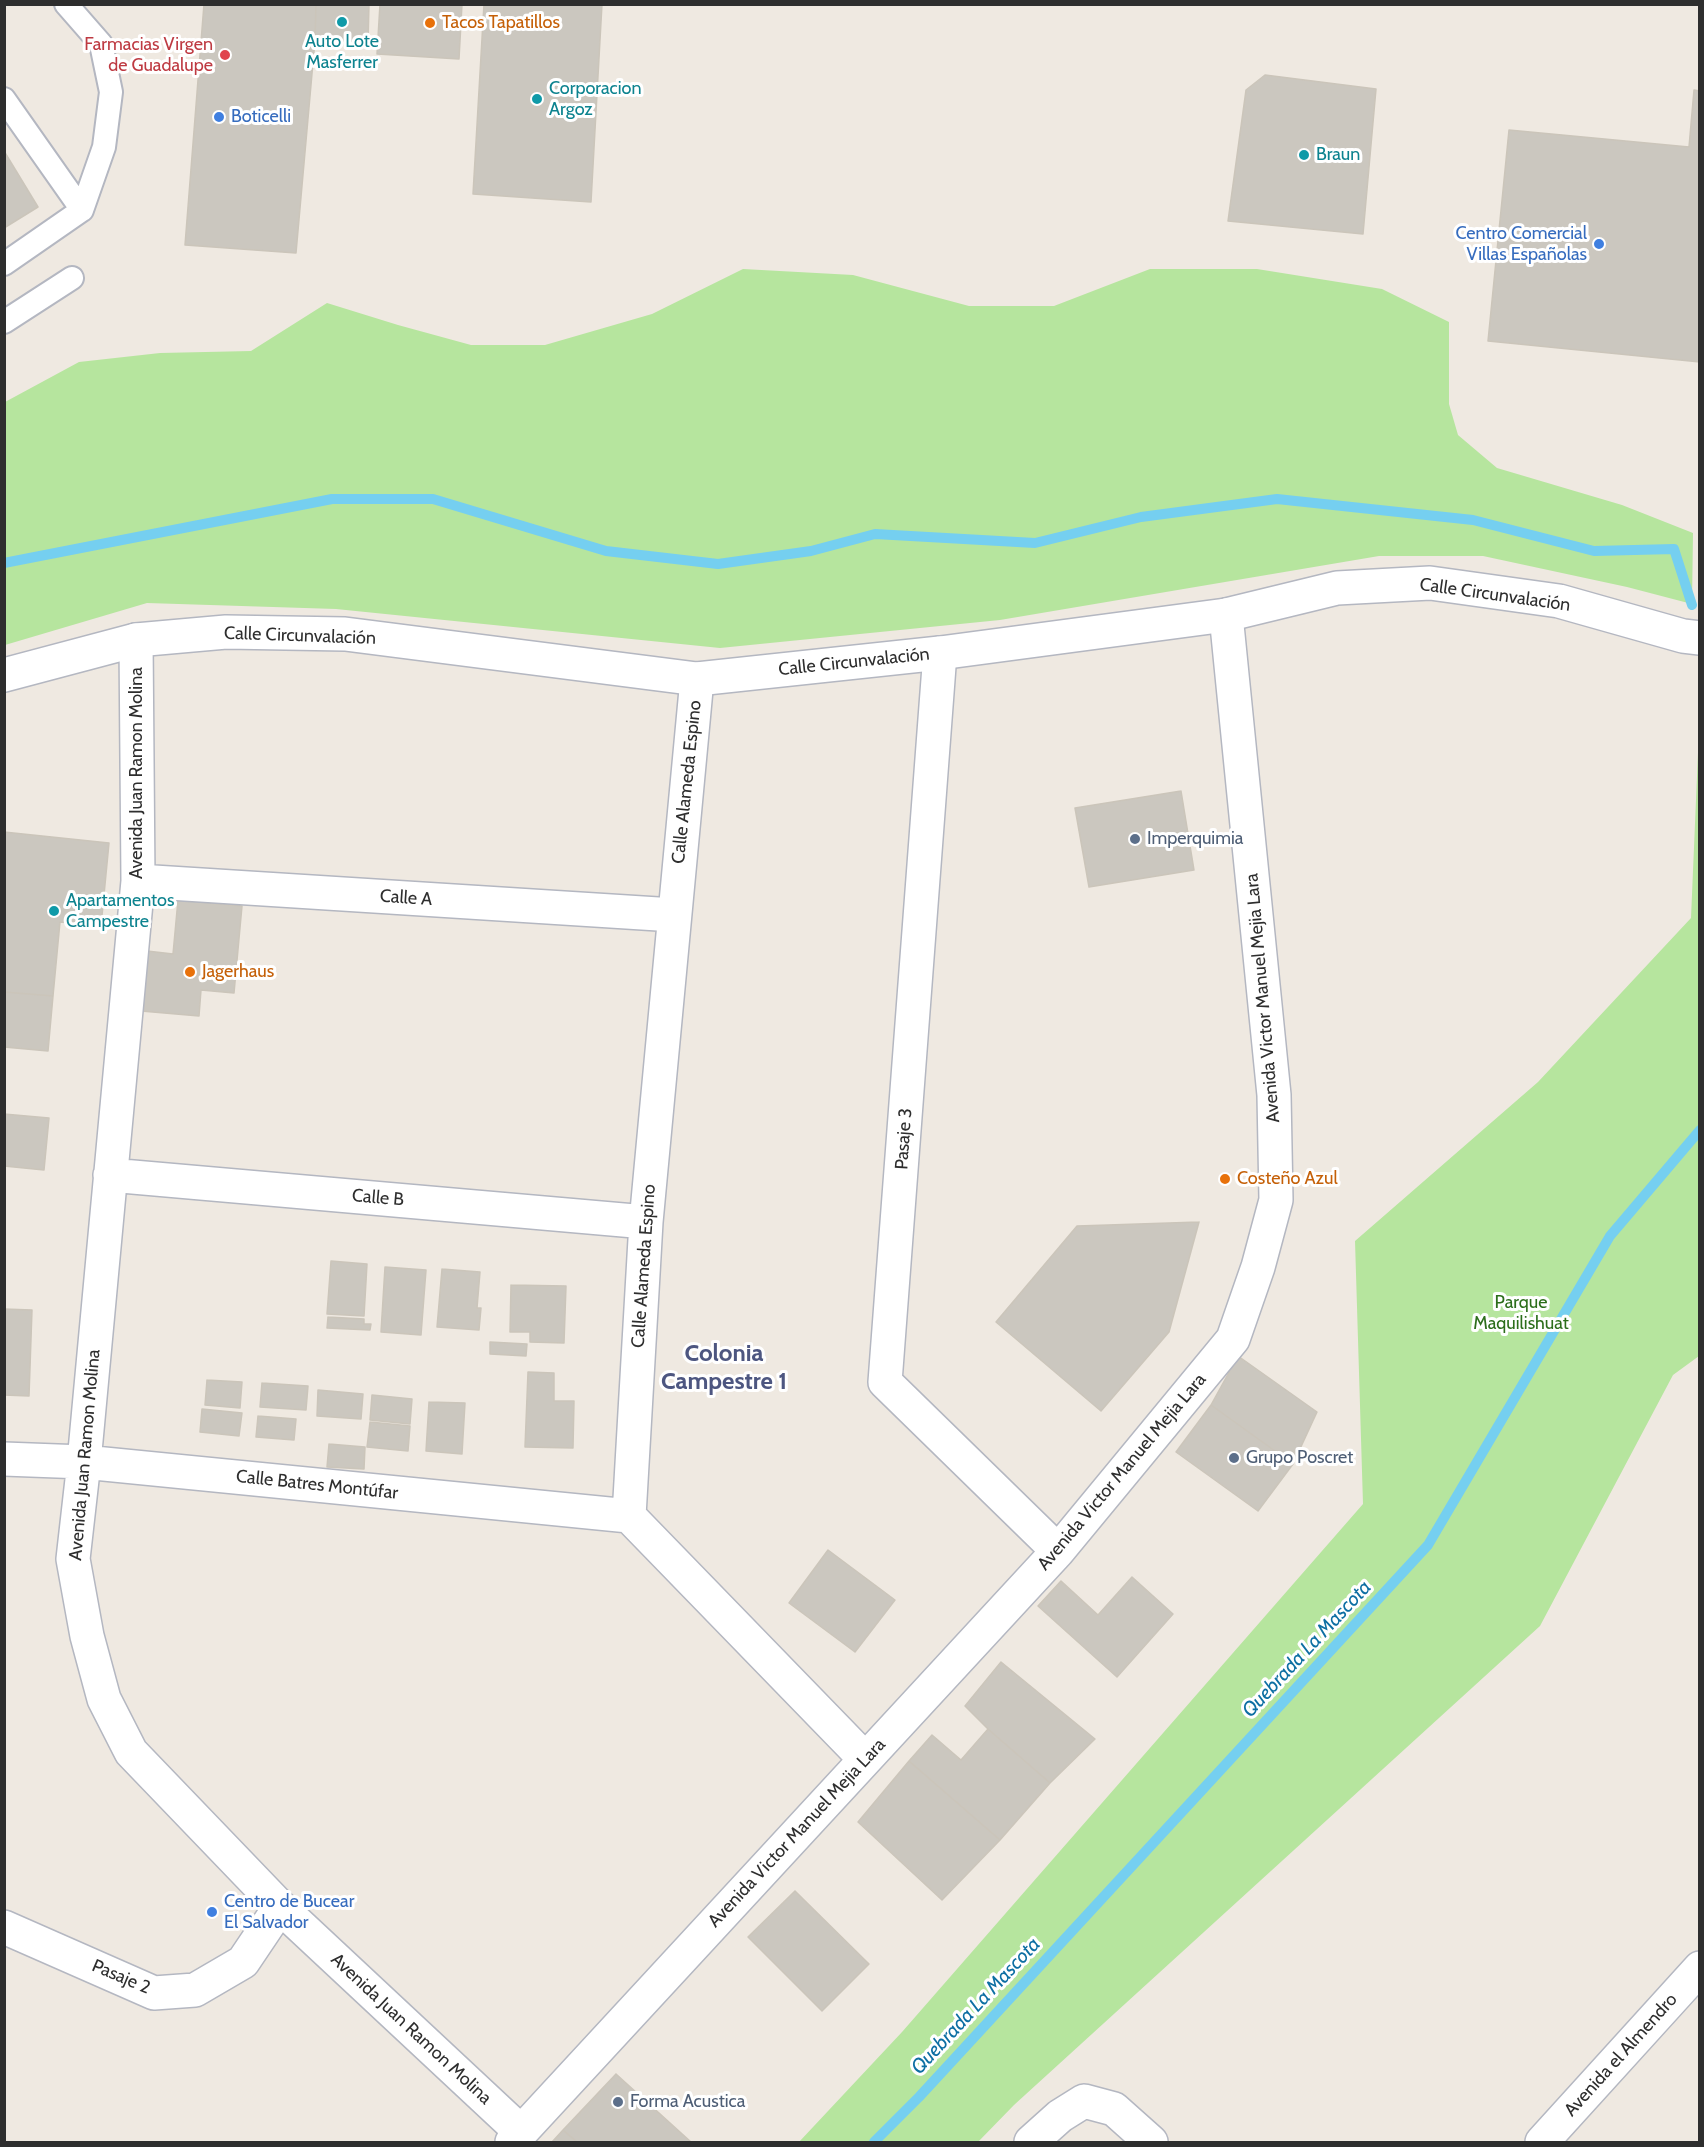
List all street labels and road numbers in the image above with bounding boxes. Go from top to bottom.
street label: Calle Circunvalación [1418,574,1572,616]
street label: Calle Circunvalación [224,623,376,649]
street label: Calle Circunvalación [777,643,931,681]
street label: Avenida Juan Ramon Molina [126,667,148,879]
street label: Calle Alameda Espino [668,699,706,865]
street label: Avenida Victor Manuel Mejia Lara [1241,872,1285,1124]
street label: Calle A [379,885,433,911]
street label: Pasaje 3 [891,1108,917,1170]
street label: Calle Alameda Espino [628,1183,660,1349]
street label: Calle B [351,1185,405,1211]
street label: Avenida Juan Ramon Molina [65,1349,105,1561]
street label: Avenida Victor Manuel Mejia Lara [1033,1369,1211,1575]
street label: Calle Batres Montúfar [235,1466,399,1504]
street label: Avenida Victor Manuel Mejia Lara [704,1734,890,1932]
street label: Avenida Juan Ramon Molina [326,1949,496,2109]
street label: Pasaje 2 [89,1955,153,1999]
street label: Avenida el Almendro [1560,1989,1682,2121]

